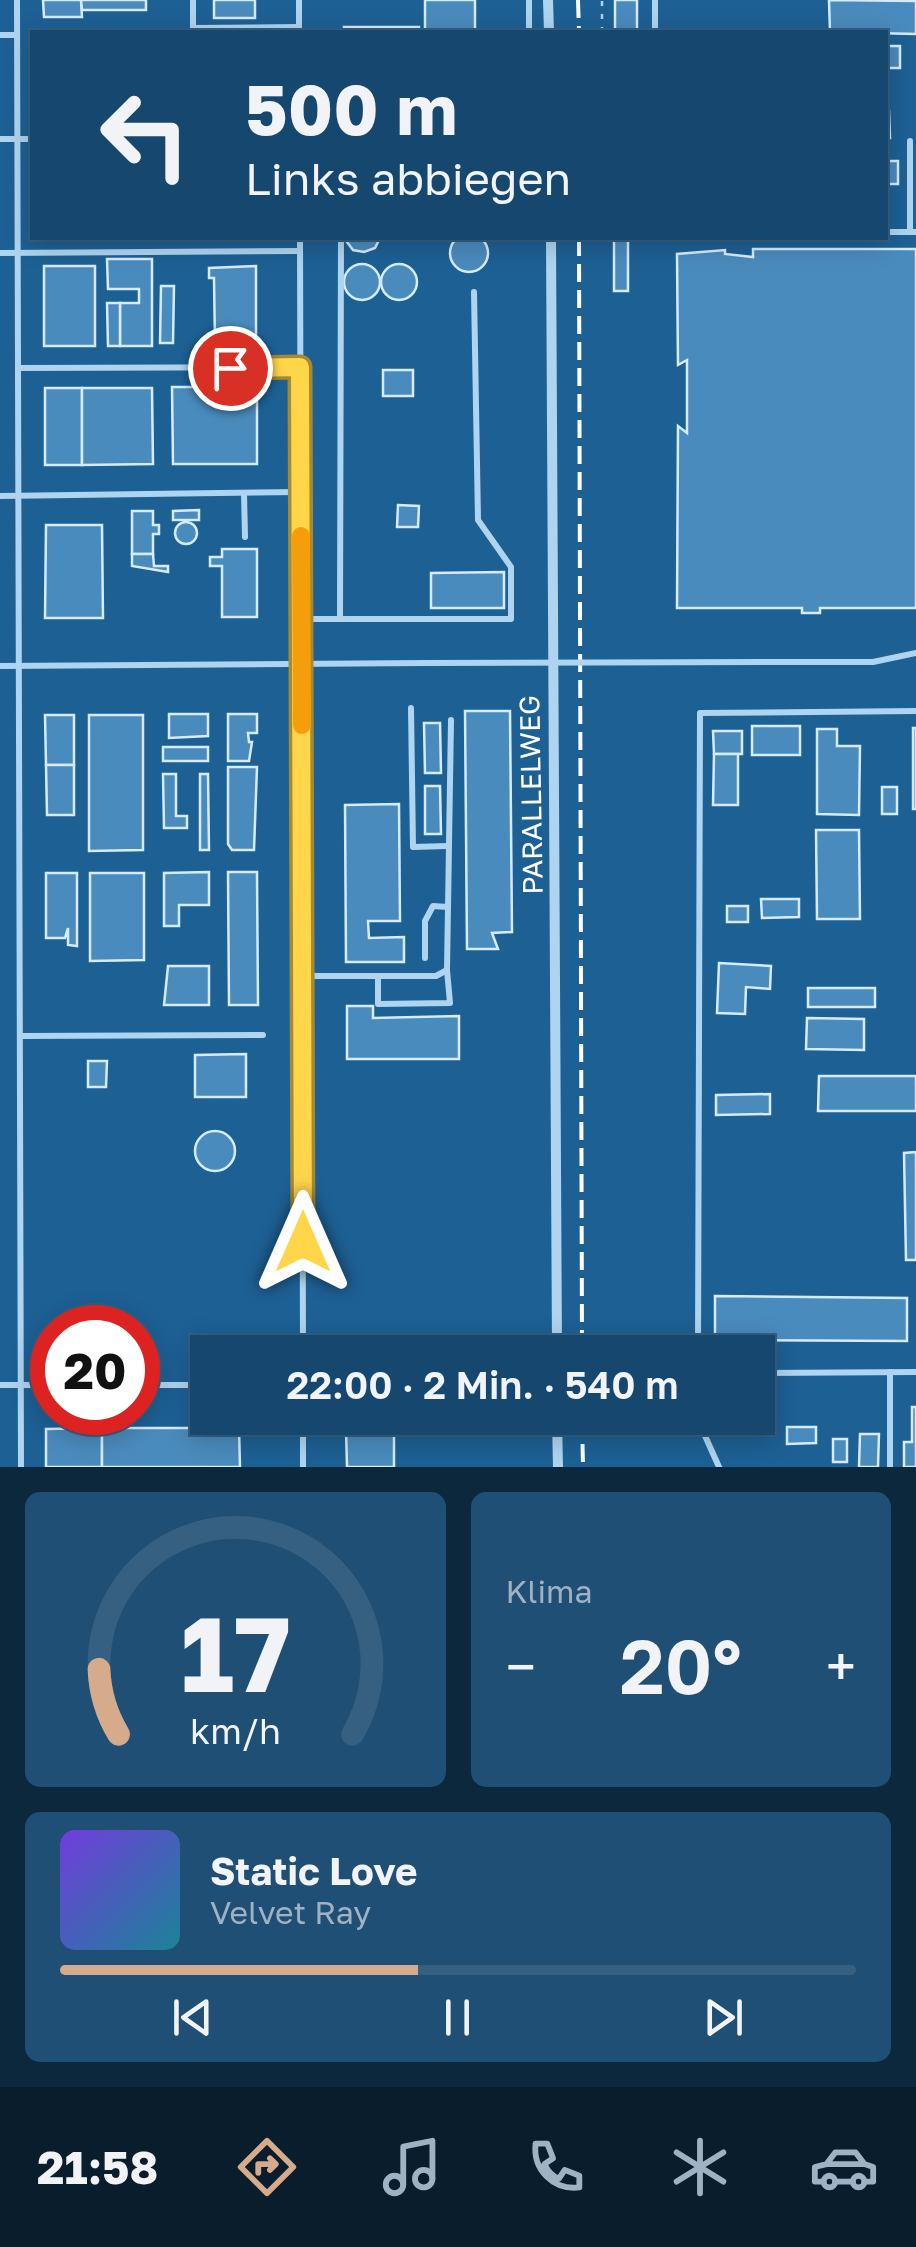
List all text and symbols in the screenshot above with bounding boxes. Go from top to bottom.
text: 500 m [245,66,457,150]
icon: left [80,70,210,200]
text: Links abbiegen [245,151,571,205]
pin [188,326,273,411]
icon: arrive [203,341,258,396]
street label: PARALLELWEG [512,695,549,895]
position arrow [251,1190,355,1294]
speed limit sign: 20 [30,1305,160,1435]
text: 22:00 · 2 Min. · 540 m [287,1362,678,1407]
text: Klima [506,1572,592,1610]
text: 17 [180,1590,290,1715]
text: 20° [620,1620,742,1711]
text: − [506,1633,536,1699]
text: + [826,1633,856,1699]
text: km/h [190,1709,281,1752]
text: Static Love [210,1848,417,1893]
text: Velvet Ray [210,1893,371,1931]
icon: previous [165,1990,220,2045]
icon: pause [430,1990,485,2045]
icon: next [696,1990,751,2045]
icon: directions [232,2132,302,2202]
icon: music [377,2132,447,2202]
icon: phone [521,2132,591,2202]
icon: climate [665,2132,735,2202]
icon: car [809,2132,879,2202]
text: 21:58 [37,2140,158,2194]

